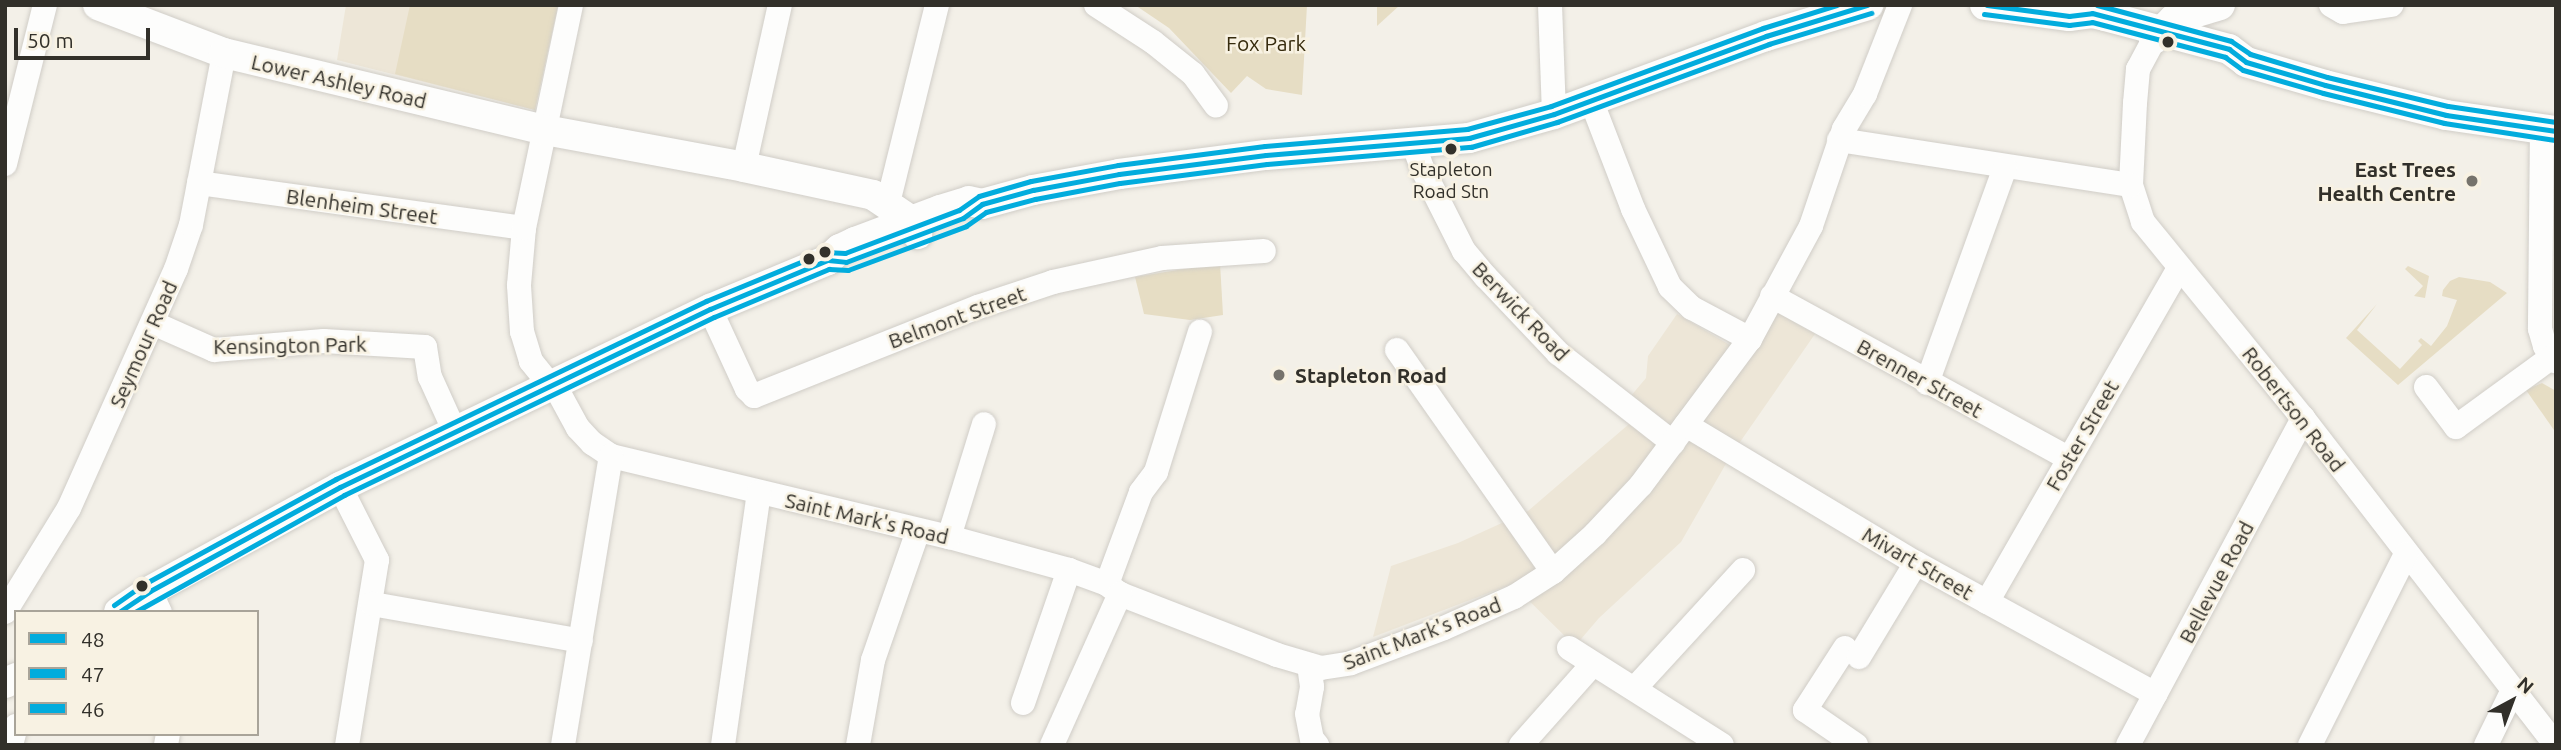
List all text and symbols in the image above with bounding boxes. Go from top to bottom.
scale bar [18,14,154,58]
text: 50 m [27,28,74,52]
park label: Fox Park [1226,30,1306,56]
unlabelled marker [2161,35,2175,49]
street label: Lower Ashley Road [249,49,429,113]
marker: Stapleton Road Stn [1444,142,1458,156]
place label: East Trees Health Centre [2317,156,2456,206]
place label: Stapleton Road Stn [1409,159,1493,203]
marker: East Trees Health Centre [2462,171,2482,191]
street label: Blenheim Street [285,183,439,229]
unlabelled marker [818,245,832,259]
unlabelled marker [802,252,816,266]
street label: Berwick Road [1467,256,1575,366]
street label: Seymour Road [104,277,182,411]
street label: Belmont Street [885,280,1029,354]
street label: Kensington Park [213,331,367,359]
street label: Brenner Street [1853,333,1987,423]
street label: Robertson Road [2237,341,2351,477]
place label: Stapleton Road [1295,362,1447,388]
marker: Stapleton Road [1269,365,1289,385]
street label: Foster Street [2040,375,2124,495]
street label: Saint Mark's Road [783,487,951,549]
street label: Bellevue Road [2173,517,2259,647]
street label: Mivart Street [1858,521,1978,605]
unlabelled marker [135,579,149,593]
street label: Saint Mark's Road [1340,591,1504,675]
legend [14,610,259,736]
text: 48 [81,627,105,651]
text: 47 [81,662,105,686]
north arrow [2477,666,2547,736]
text: N [2513,672,2538,698]
text: 46 [81,697,105,721]

